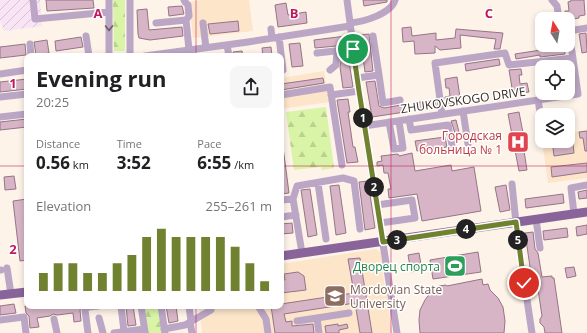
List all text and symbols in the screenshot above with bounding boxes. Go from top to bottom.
text: A [94,4,103,22]
text: B [290,4,299,22]
text: C [485,4,493,22]
north arrow [535,12,575,52]
map controls [535,12,575,148]
one-way arrow [105,25,113,31]
pin [336,32,370,66]
icon: arrive [342,38,364,60]
button: locate [535,60,575,100]
text: Evening run [36,63,167,93]
button: share [230,66,272,108]
text: 1 [9,74,17,92]
street label: ZHUKOVSKOGO DRIVE [399,83,527,117]
text: 20:25 [36,93,69,111]
pin: 1 [353,108,373,128]
button: layers [535,108,575,148]
text: 1 [360,110,366,125]
place label: Городская больница № 1 [419,127,502,158]
hospital icon: Городская больница № 1 [505,129,531,155]
text: Distance [36,136,80,151]
text: Time [117,136,142,151]
text: Pace [197,136,222,151]
text: 0.56 [36,151,70,174]
text: 3:52 [117,151,151,174]
text: 6:55 [197,151,231,174]
text: km [70,157,89,172]
text: /km [231,157,254,172]
pin: 2 [364,177,384,197]
text: 2 [371,179,377,194]
text: Elevation [36,197,91,215]
text: 255–261 m [205,197,272,215]
pin: 4 [456,219,476,239]
text: 4 [463,221,469,236]
pin: 3 [387,230,407,250]
pin: 5 [508,230,528,250]
text: 3 [394,232,400,247]
text: 5 [515,232,521,247]
text: 2 [9,240,17,258]
sports icon: Дворец cпорта [442,253,468,279]
place label: Дворец cпорта [353,258,440,275]
pin [507,266,541,300]
icon: check [513,272,535,294]
place label: Mordovian State University [350,281,442,312]
school or university icon: Mordovian State University [322,283,348,309]

